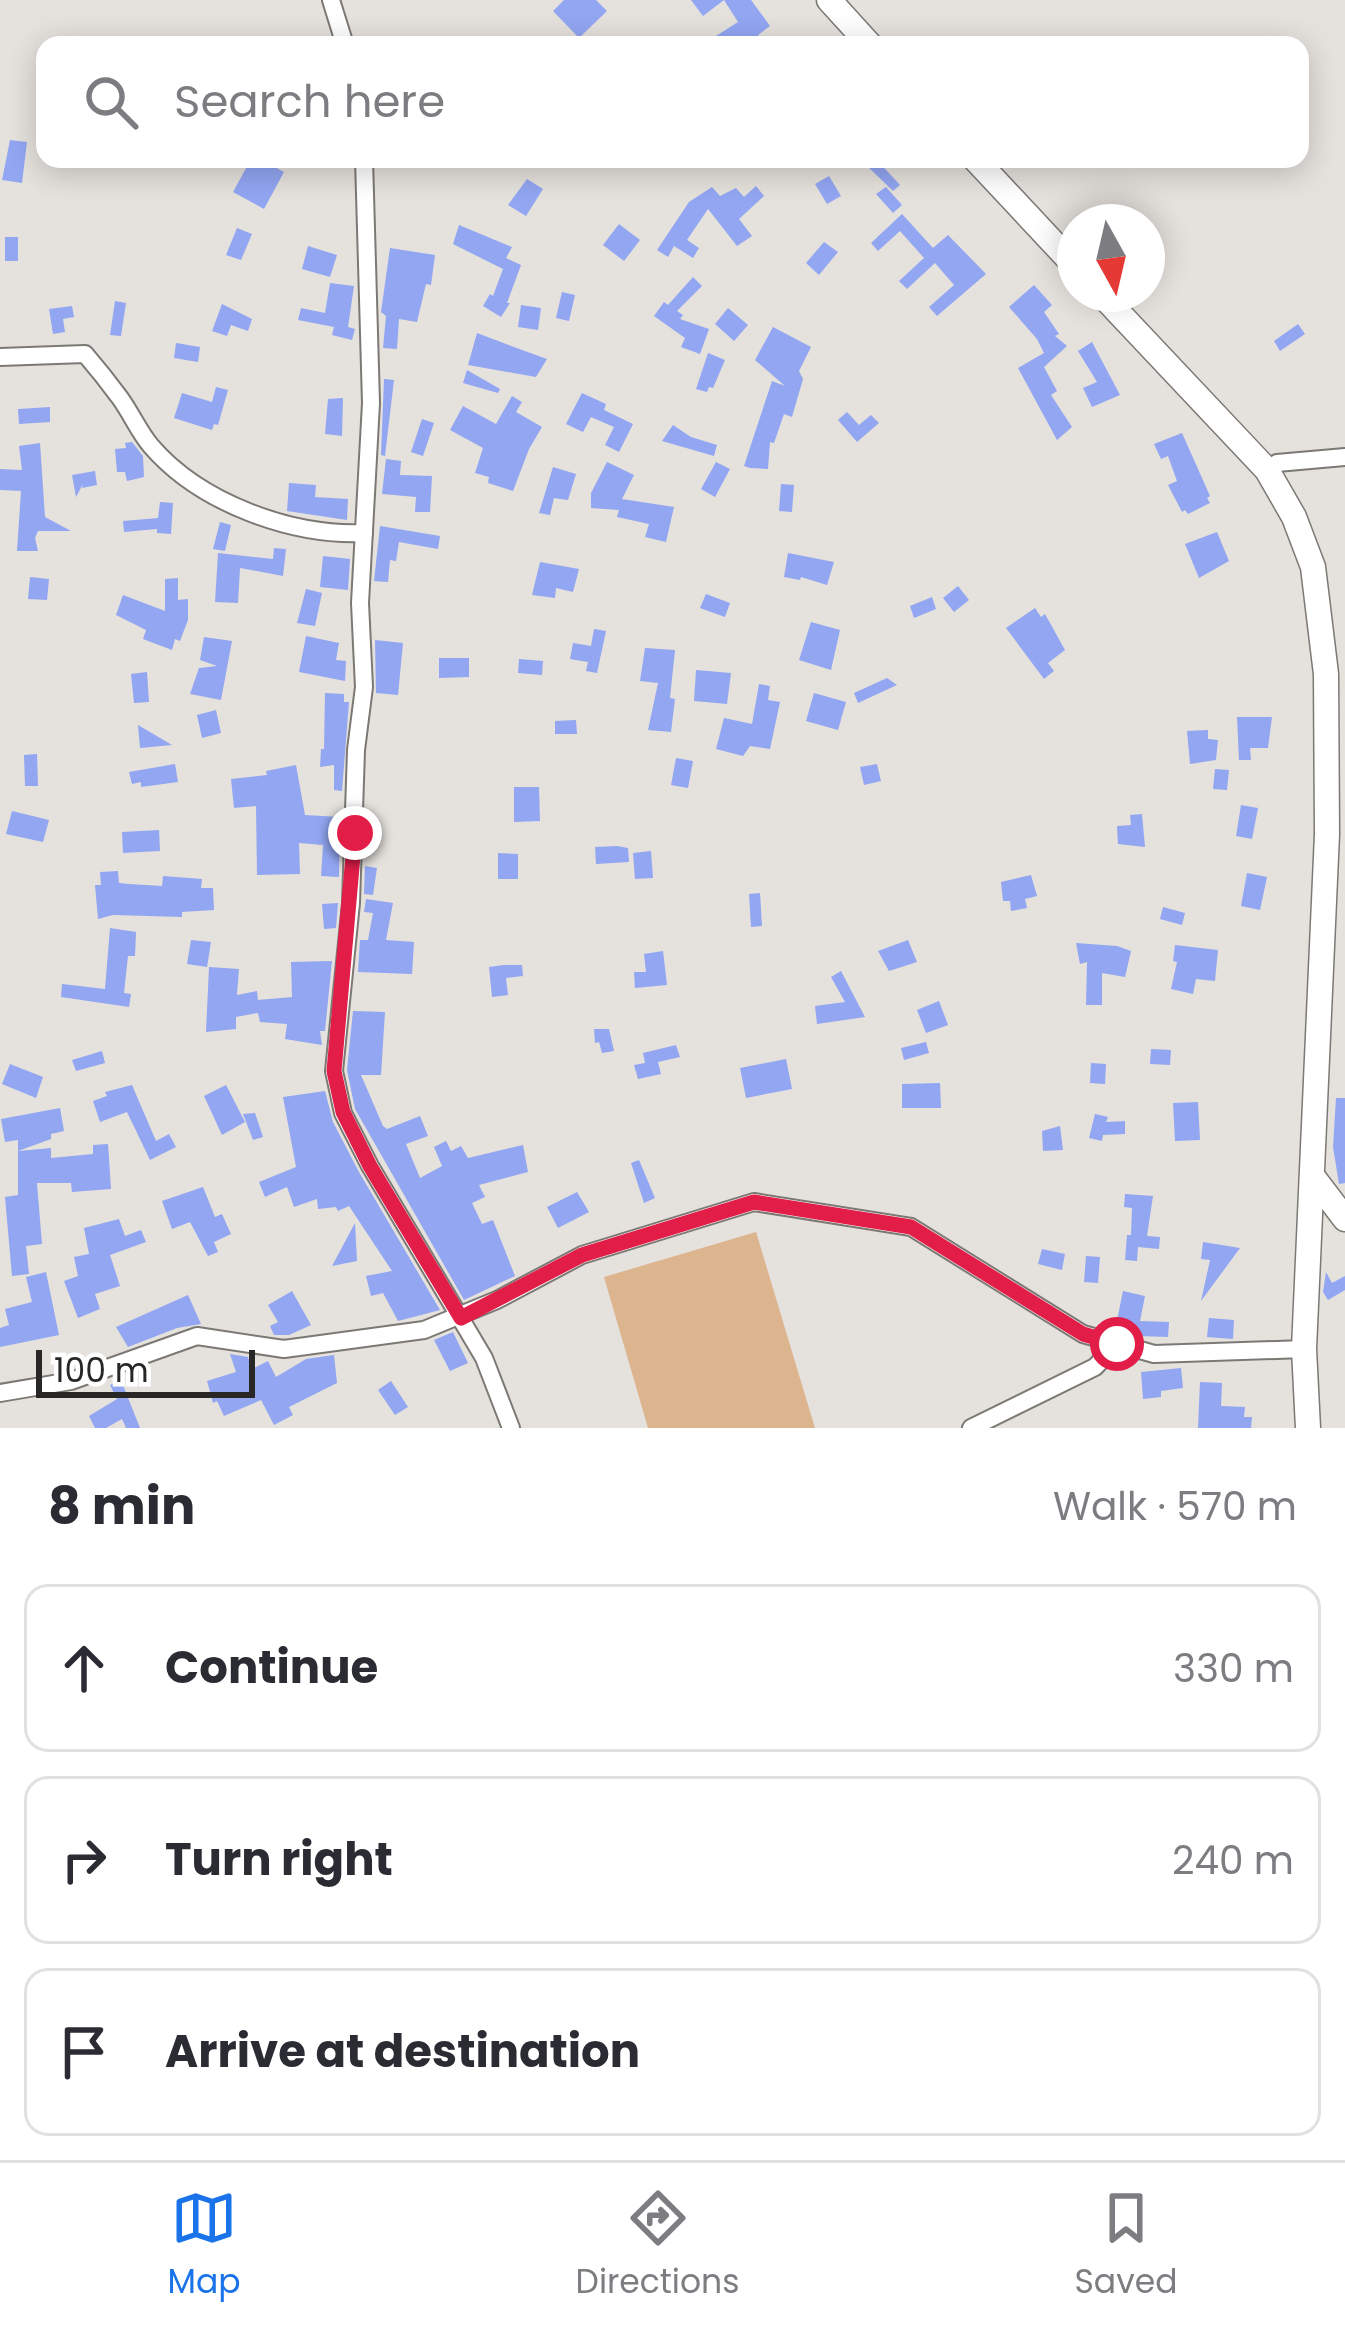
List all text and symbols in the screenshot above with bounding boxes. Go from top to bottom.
search box [36,36,1309,168]
icon: search [78,69,144,135]
text: Search here [174,70,445,133]
north arrow [1057,204,1165,312]
route end [328,806,382,860]
route start [1090,1317,1144,1371]
scale bar [36,1344,255,1397]
text: 100 m [54,1347,149,1394]
text: 8 min [48,1470,195,1542]
text: Walk · 570 m [1053,1479,1297,1534]
icon: ahead [51,1635,117,1701]
text: Continue [165,1636,378,1699]
text: 330 m [1173,1641,1294,1696]
icon: right [51,1827,117,1893]
text: Turn right [165,1828,393,1891]
text: 240 m [1172,1833,1294,1888]
icon: arrive [51,2019,117,2085]
text: Arrive at destination [165,2020,640,2083]
tab: Map [168,2185,241,2307]
tab: Directions [576,2185,739,2307]
tab: Saved [1075,2185,1177,2307]

